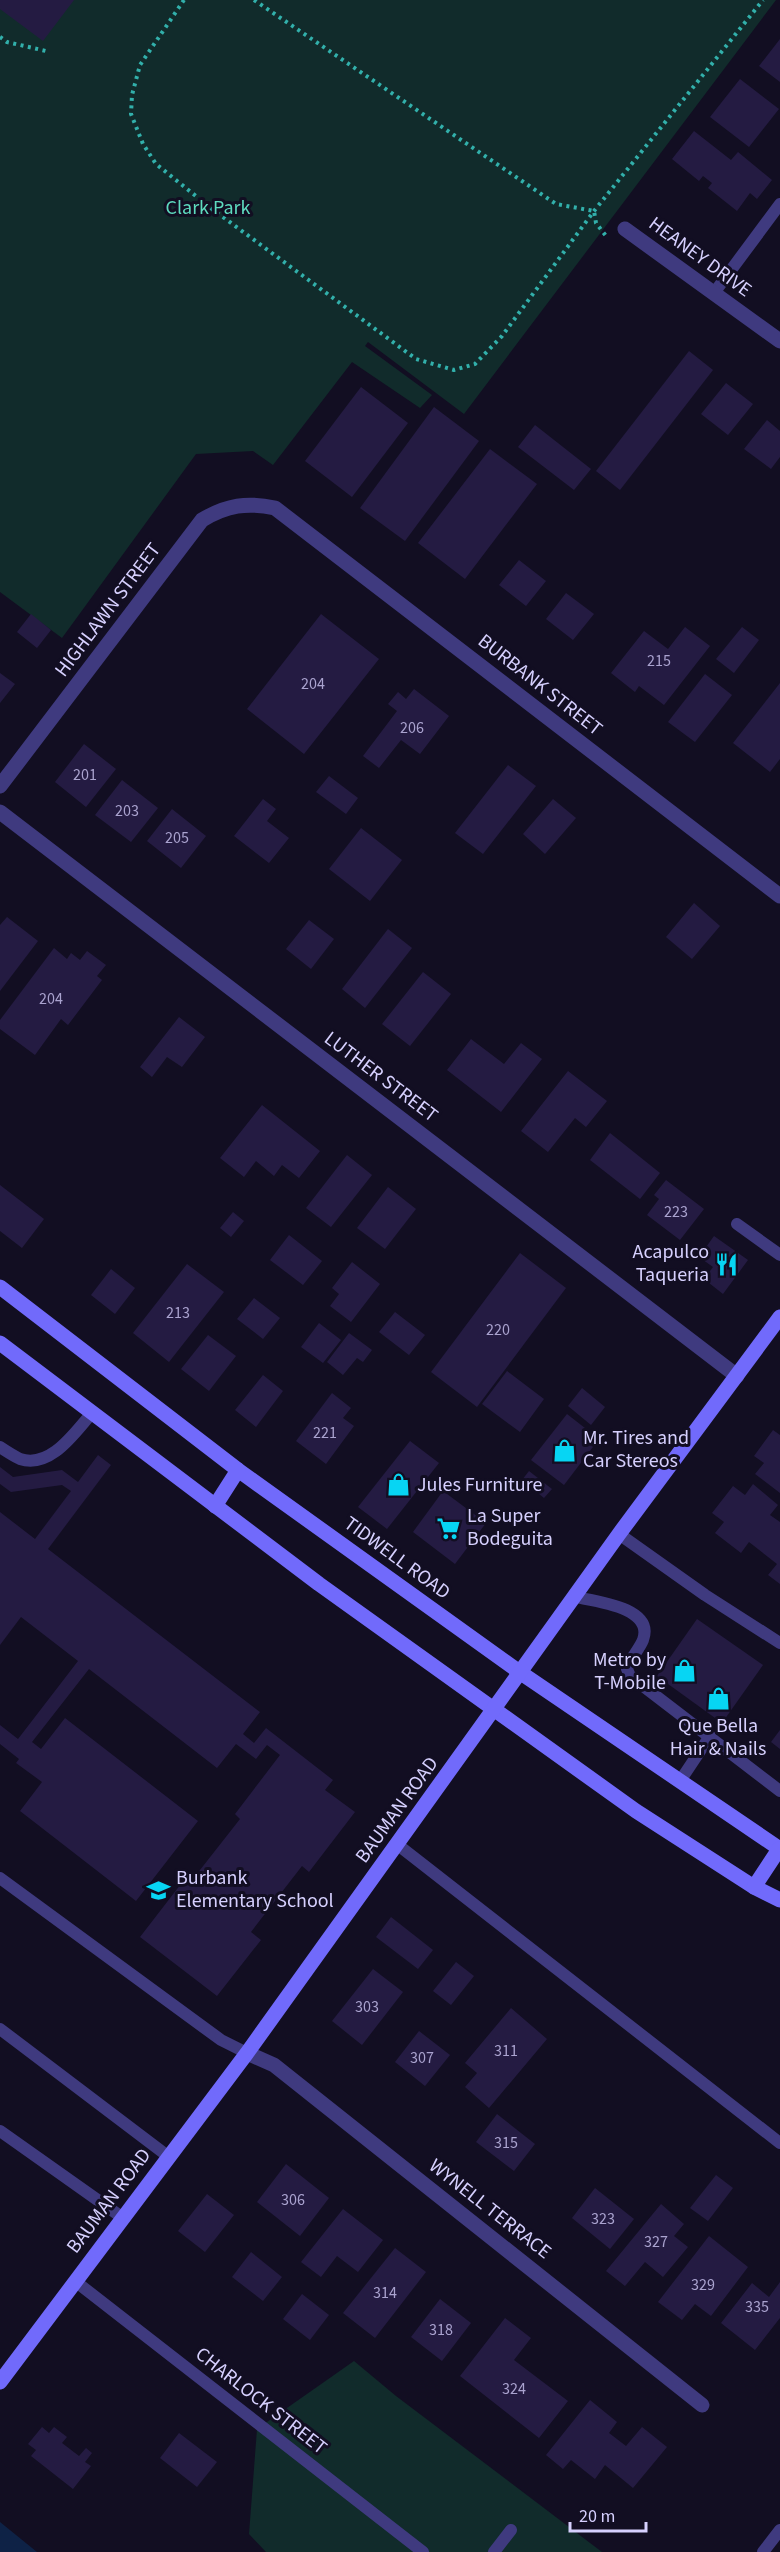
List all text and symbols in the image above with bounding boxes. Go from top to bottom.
park label: Clark Park [166,194,251,222]
street label: HEANEY DRIVE [643,210,757,304]
street label: HIGHLAWN STREET [48,537,168,683]
street label: BURBANK STREET [472,627,608,743]
house number: 215 [647,650,671,672]
house number: 204 [301,673,325,695]
house number: 206 [400,717,424,739]
house number: 201 [73,764,97,786]
house number: 203 [115,800,139,822]
house number: 205 [165,827,189,849]
house number: 204 [39,988,63,1010]
street label: LUTHER STREET [318,1025,444,1129]
house number: 223 [664,1201,688,1223]
place label: Acapulco Taqueria [633,1238,709,1289]
restaurant icon: Acapulco Taqueria [714,1251,740,1277]
house number: 213 [166,1302,190,1324]
house number: 220 [486,1319,510,1341]
house number: 221 [313,1422,337,1444]
place label: Mr. Tires and Car Stereos [583,1424,689,1475]
shop icon: Mr. Tires and Car Stereos [552,1437,578,1463]
place label: Jules Furniture [417,1471,542,1499]
shop icon: Jules Furniture [386,1472,412,1498]
place label: La Super Bodeguita [467,1502,553,1553]
street label: TIDWELL ROAD [338,1510,456,1606]
supermarket icon: La Super Bodeguita [436,1515,462,1541]
place label: Metro by T-Mobile [593,1646,667,1697]
shop icon: Metro by T-Mobile [671,1658,697,1684]
shop icon: Que Bella Hair & Nails [705,1685,731,1711]
place label: Que Bella Hair & Nails [670,1712,766,1763]
street label: BAUMAN ROAD [349,1751,445,1869]
place label: Burbank Elementary School [176,1864,334,1915]
school or university icon: Burbank Elementary School [145,1877,171,1903]
house number: 303 [355,1996,379,2018]
house number: 311 [494,2040,518,2062]
house number: 307 [410,2047,434,2069]
house number: 315 [494,2132,518,2154]
street label: BAUMAN ROAD [60,2143,158,2259]
street label: WYNELL TERRACE [423,2152,557,2266]
house number: 306 [281,2189,305,2211]
house number: 323 [591,2208,615,2230]
house number: 327 [644,2231,668,2253]
house number: 329 [691,2274,715,2296]
house number: 314 [373,2282,397,2304]
house number: 335 [745,2296,769,2318]
house number: 318 [429,2319,453,2341]
street label: CHARLOCK STREET [189,2341,333,2462]
house number: 324 [502,2378,526,2400]
scale bar [570,2495,646,2533]
text: 20 m [579,2504,615,2529]

